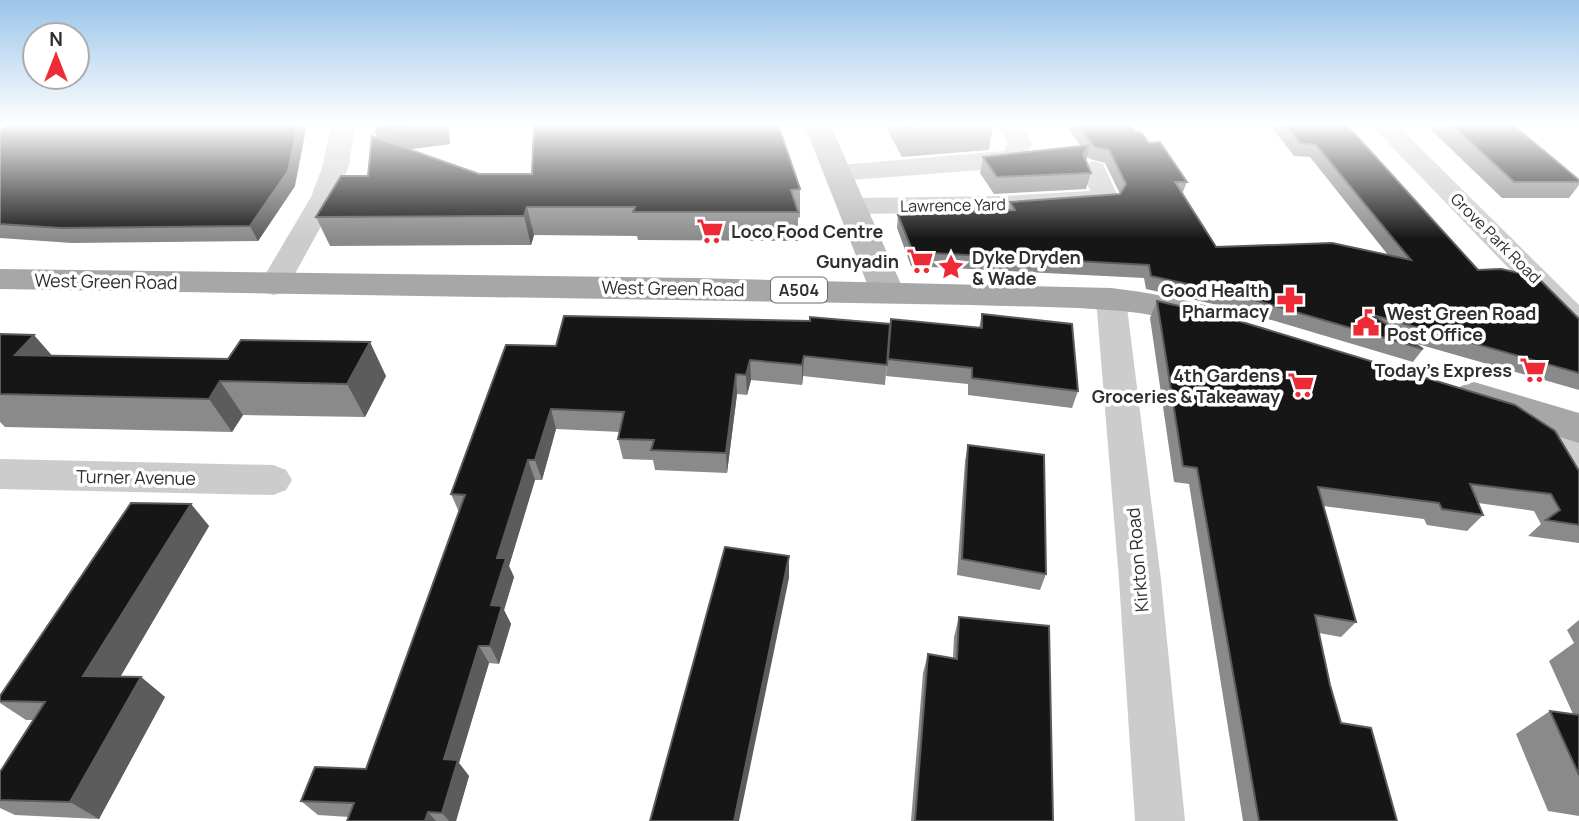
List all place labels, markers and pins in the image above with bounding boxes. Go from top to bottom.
supermarket icon: Loco Food Centre [695,216,725,246]
place label: Loco Food Centre [731,219,884,243]
place label: Dyke Dryden & Wade [972,245,1081,290]
supermarket icon: Gunyadin [905,246,935,276]
place label: Gunyadin [816,249,899,273]
place icon: Dyke Dryden & Wade [936,252,966,282]
place label: Good Health Pharmacy [1161,278,1269,323]
pharmacy icon: Good Health Pharmacy [1275,285,1305,315]
place label: West Green Road Post Office [1387,301,1536,346]
public building icon: West Green Road Post Office [1351,308,1381,338]
supermarket icon: Today's Express [1518,355,1548,385]
place label: Today's Express [1374,358,1512,382]
place label: 4th Gardens Groceries & Takeaway [1092,363,1280,408]
supermarket icon: 4th Gardens Groceries & Takeaway [1286,370,1316,400]

